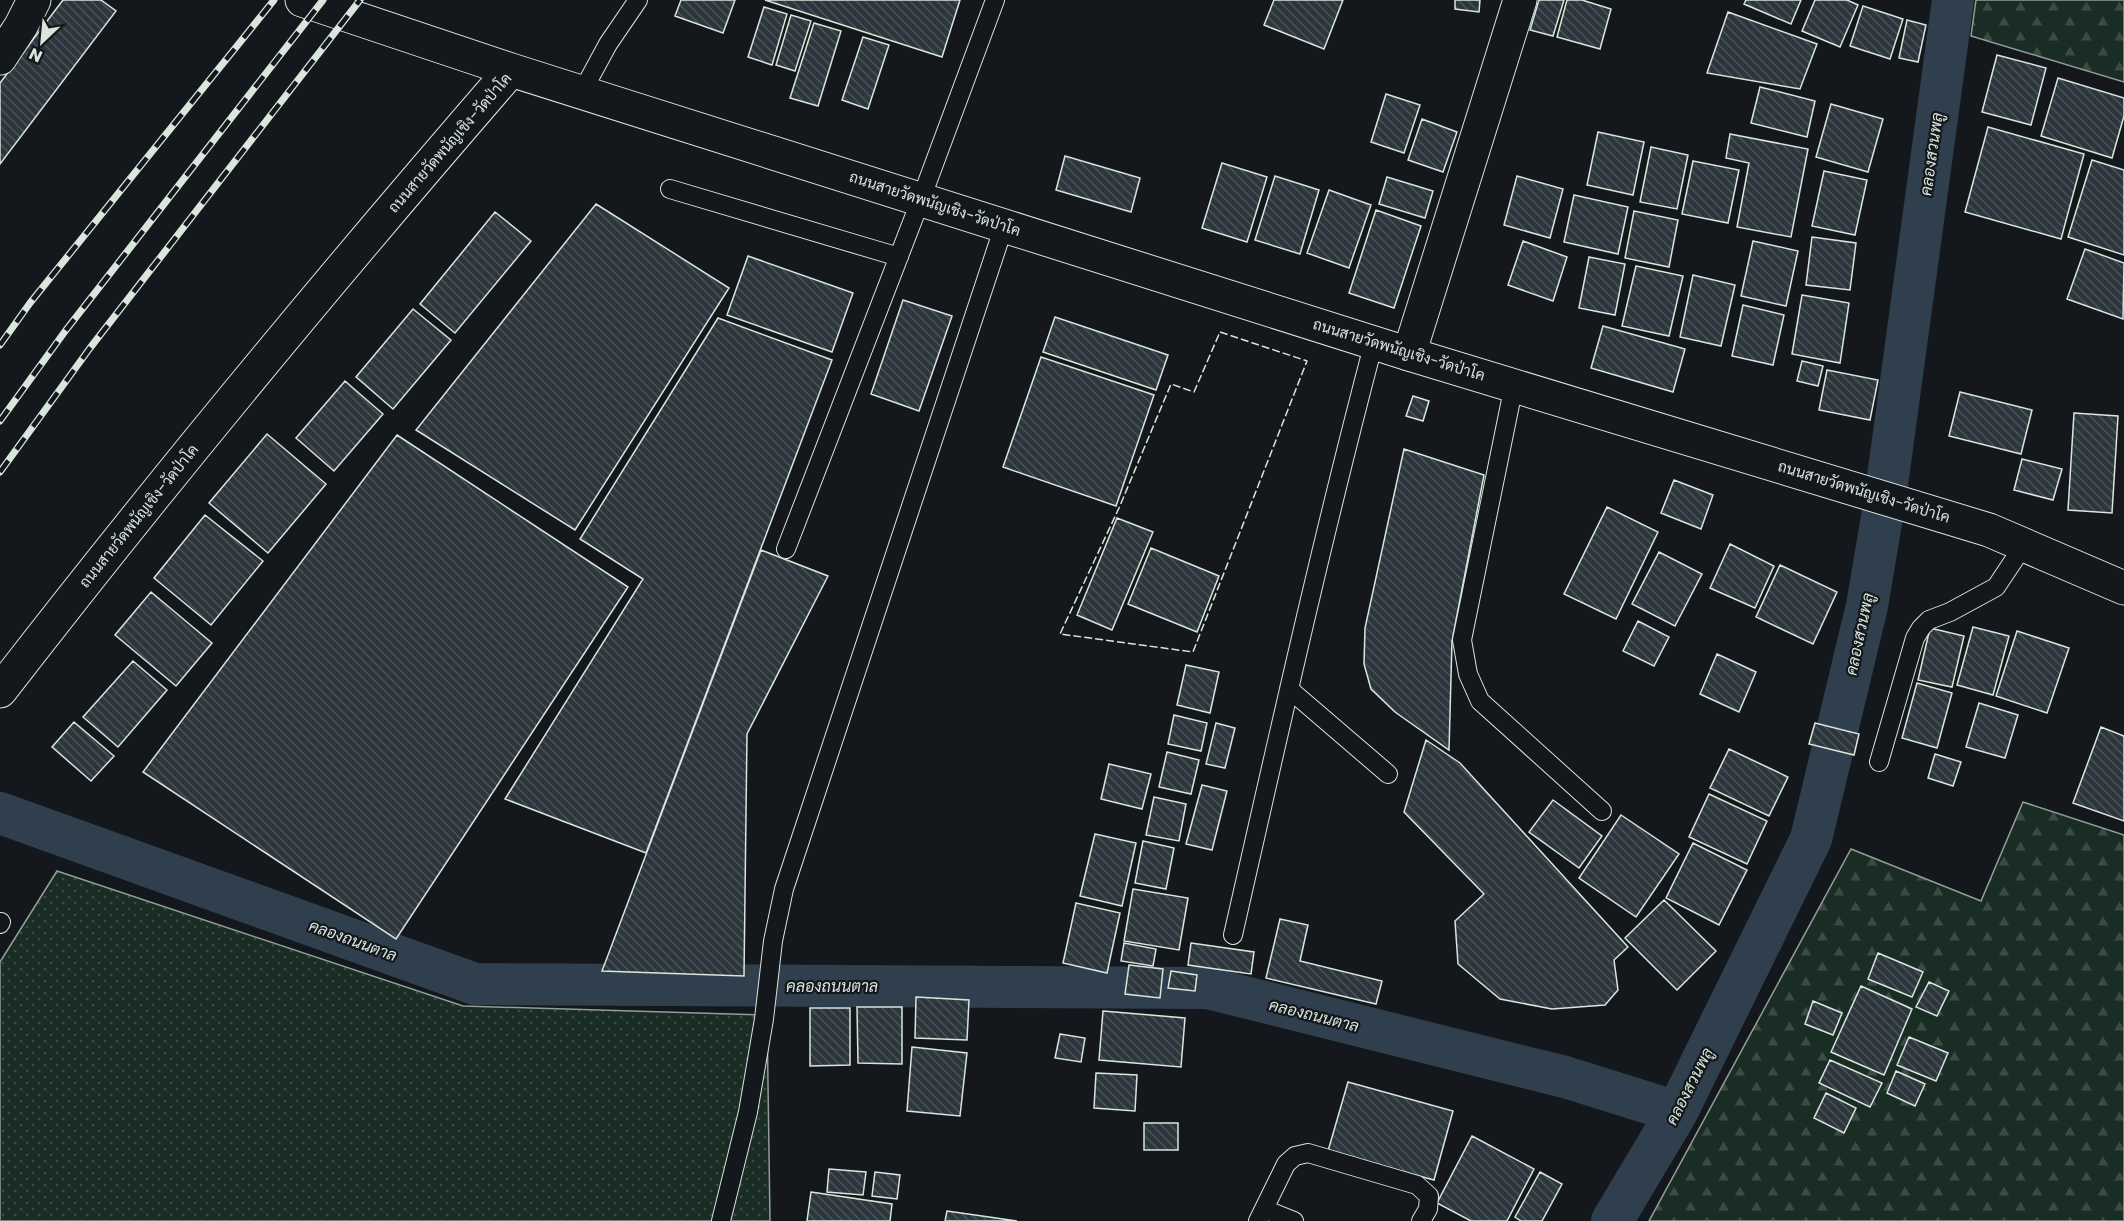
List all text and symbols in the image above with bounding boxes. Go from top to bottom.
north arrow [12,12,72,72]
text: N [25,42,46,68]
street label: ถนนสายวัดพนัญเชิง-วัดป่าโค [383,68,516,217]
water label: คลองสวนพลู [1914,111,1949,197]
street label: ถนนสายวัดพนัญเชิง-วัดป่าโค [847,166,1023,241]
street label: ถนนสายวัดพนัญเชิง-วัดป่าโค [1311,313,1488,386]
street label: ถนนสายวัดพนัญเชิง-วัดป่าโค [74,440,203,592]
street label: ถนนสายวัดพนัญเชิง-วัดป่าโค [1776,455,1953,528]
water label: คลองสวนพลู [1840,591,1879,678]
water label: คลองถนนตาล [306,914,400,967]
water label: คลองถนนตาล [786,975,878,998]
water label: คลองถนนตาล [1266,993,1361,1038]
water label: คลองสวนพลู [1660,1044,1719,1129]

